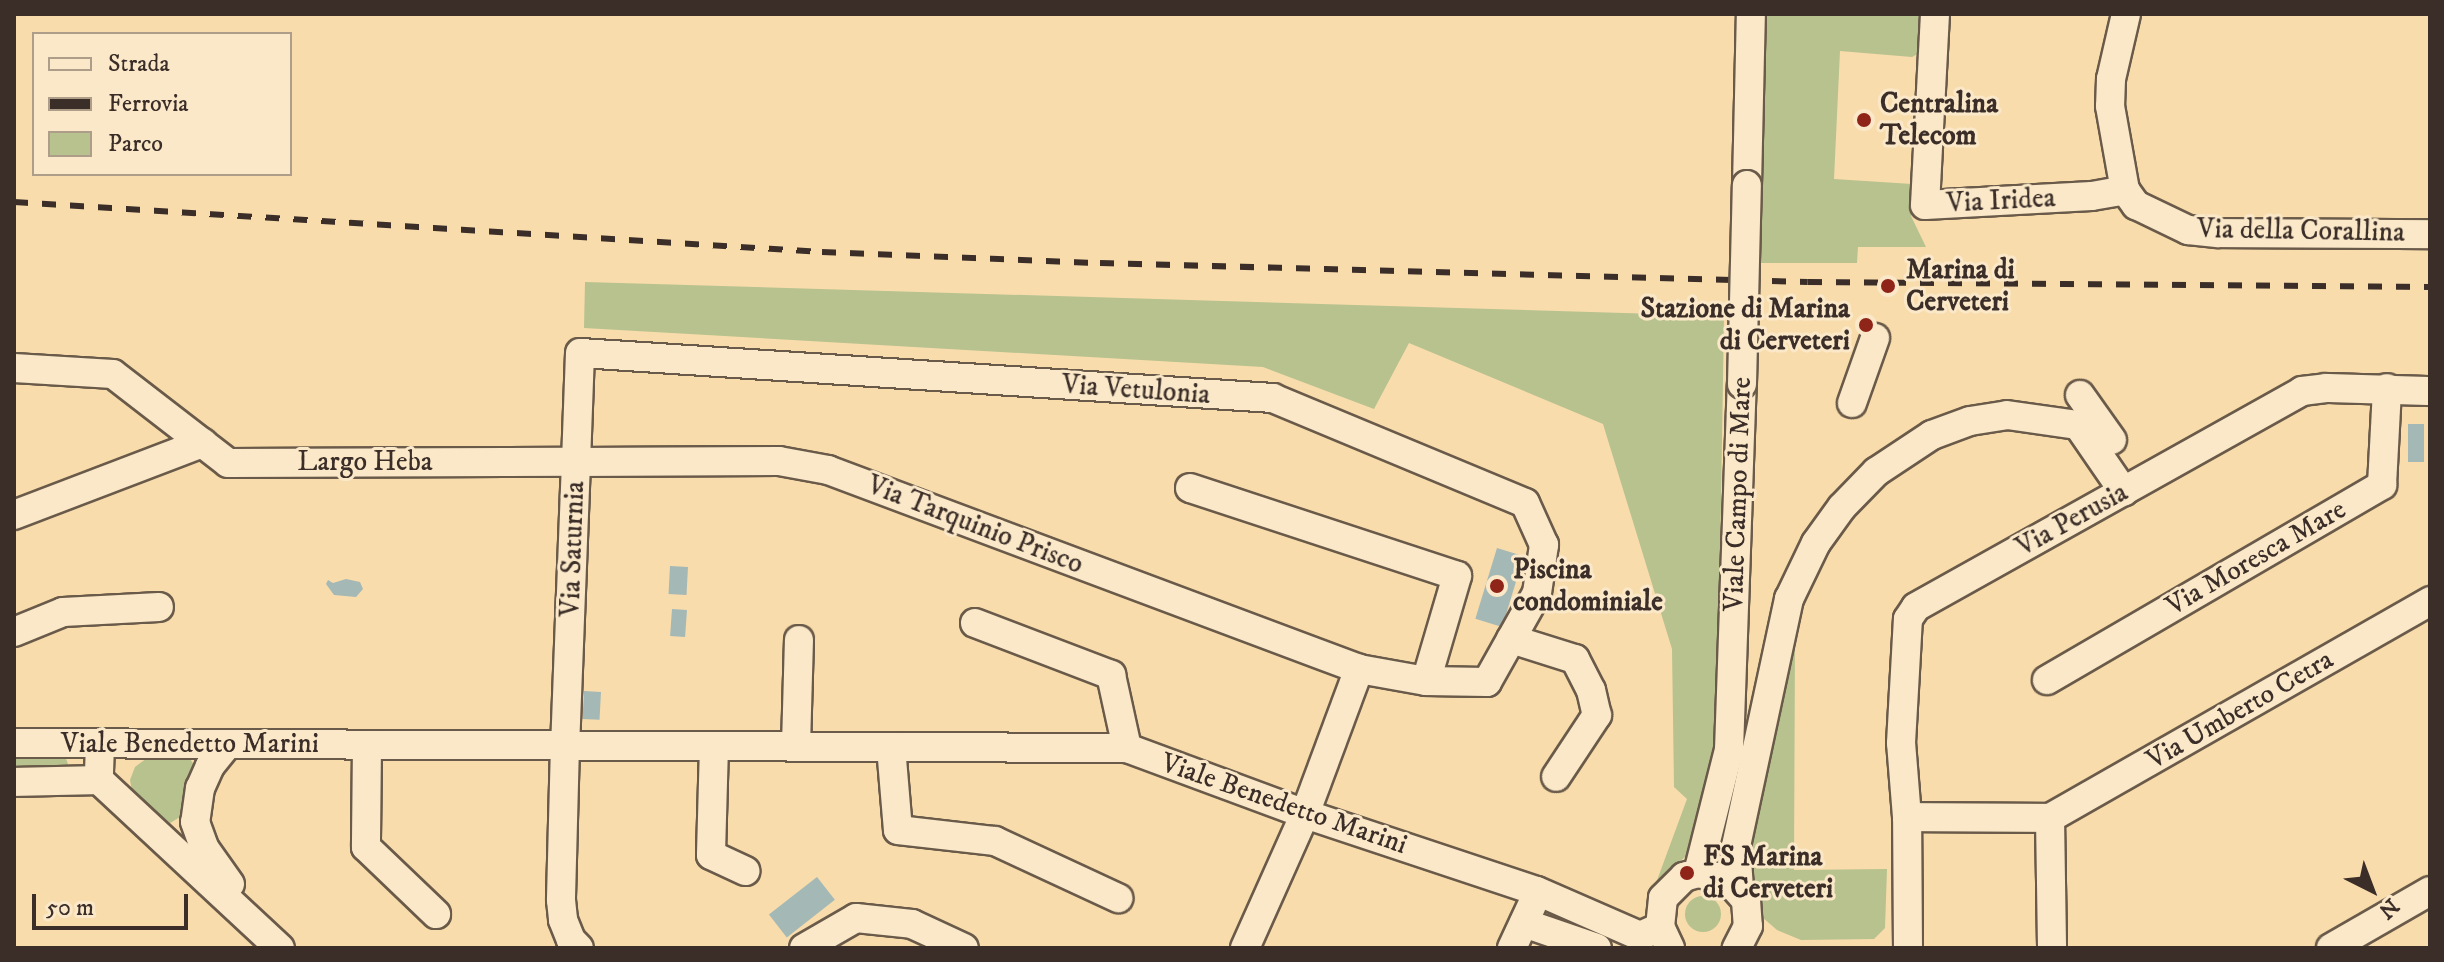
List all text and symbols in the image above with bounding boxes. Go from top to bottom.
legend [32,32,292,176]
text: Strada [108,49,170,79]
place label: Centralina Telecom [1880,87,1998,153]
text: Ferrovia [108,89,189,119]
marker: Centralina Telecom [1855,111,1873,129]
text: Parco [108,129,163,159]
street label: Via Iridea [1946,181,2056,221]
street label: Via della Corallina [2197,212,2405,250]
place label: Marina di Cerveteri [1906,253,2015,319]
marker: Marina di Cerveteri [1877,275,1899,297]
place label: Stazione di Marina di Cerveteri [1641,292,1850,358]
marker: Stazione di Marina di Cerveteri [1857,316,1875,334]
street label: Via Vetulonia [1061,368,1211,412]
street label: Viale Campo di Mare [1717,376,1759,612]
street label: Largo Heba [297,445,433,479]
street label: Via Tarquinio Prisco [862,468,1088,582]
street label: Via Perusia [2010,476,2134,564]
street label: Via Saturnia [554,481,592,617]
street label: Via Moresca Mare [2160,493,2352,623]
place label: Piscina condominiale [1513,553,1663,619]
marker: Piscina condominiale [1488,577,1506,595]
street label: Via Umberto Cetra [2141,643,2339,777]
street label: Viale Benedetto Marini [61,727,319,761]
street label: Viale Benedetto Marini [1157,746,1411,862]
place label: FS Marina di Cerveteri [1703,840,1833,906]
north arrow [2332,850,2412,930]
marker: FS Marina di Cerveteri [1678,864,1696,882]
scale bar [36,878,192,928]
text: N [2373,892,2404,924]
text: 50 m [46,893,94,923]

